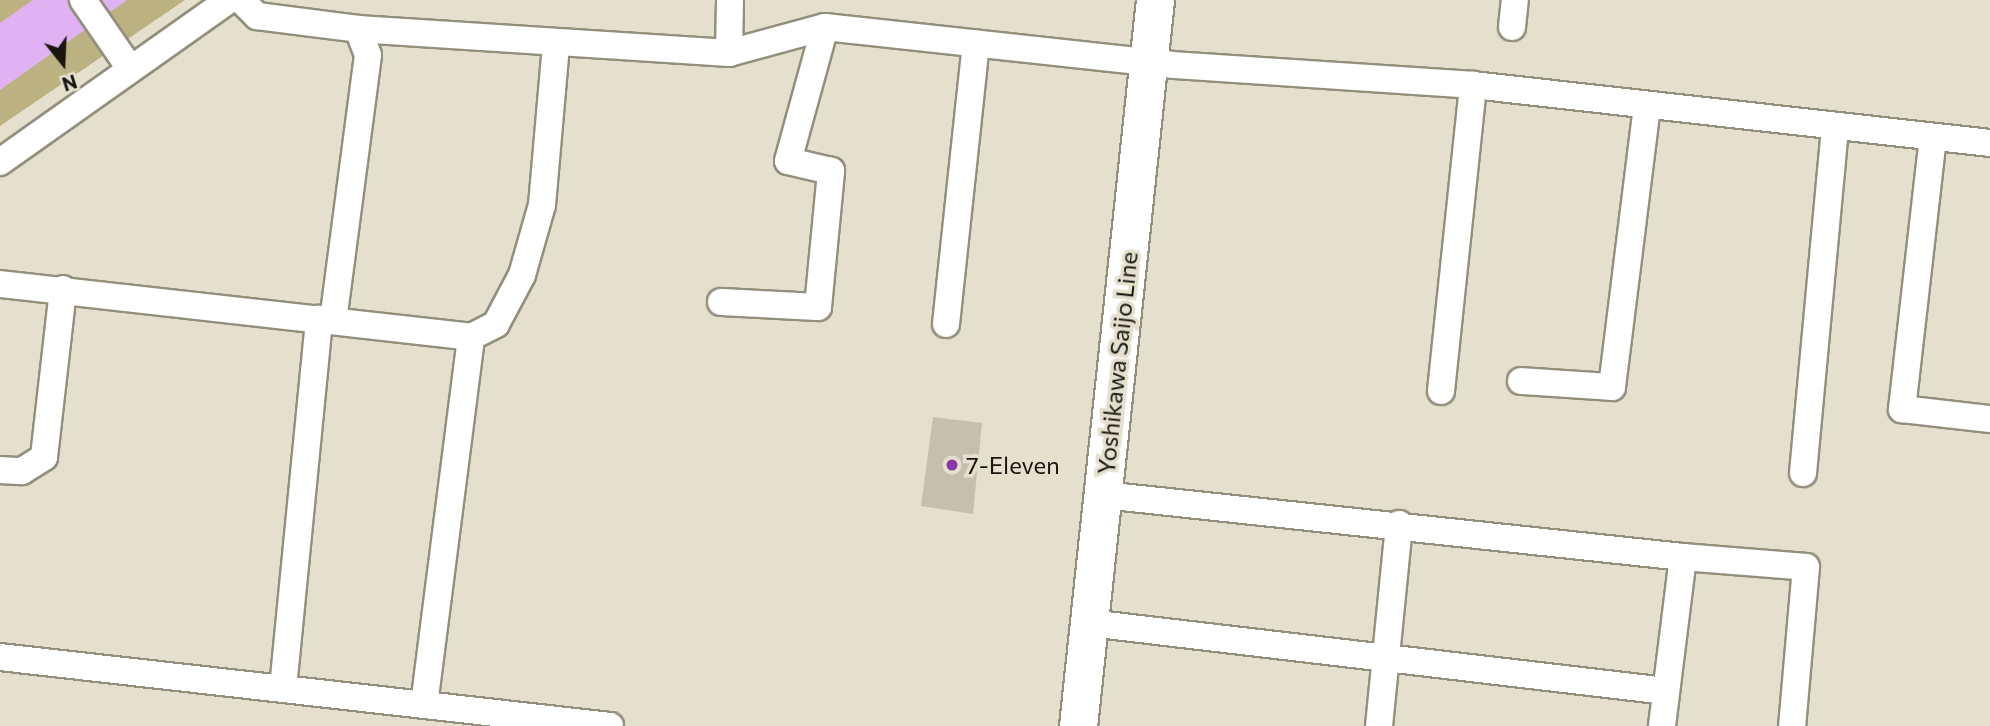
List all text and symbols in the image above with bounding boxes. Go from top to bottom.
north arrow [28,28,98,98]
text: N [59,70,80,97]
street label: Yoshikawa Saijo Line [1091,250,1143,476]
place label: 7-Eleven [966,451,1060,479]
marker: 7-Eleven [944,457,960,473]

